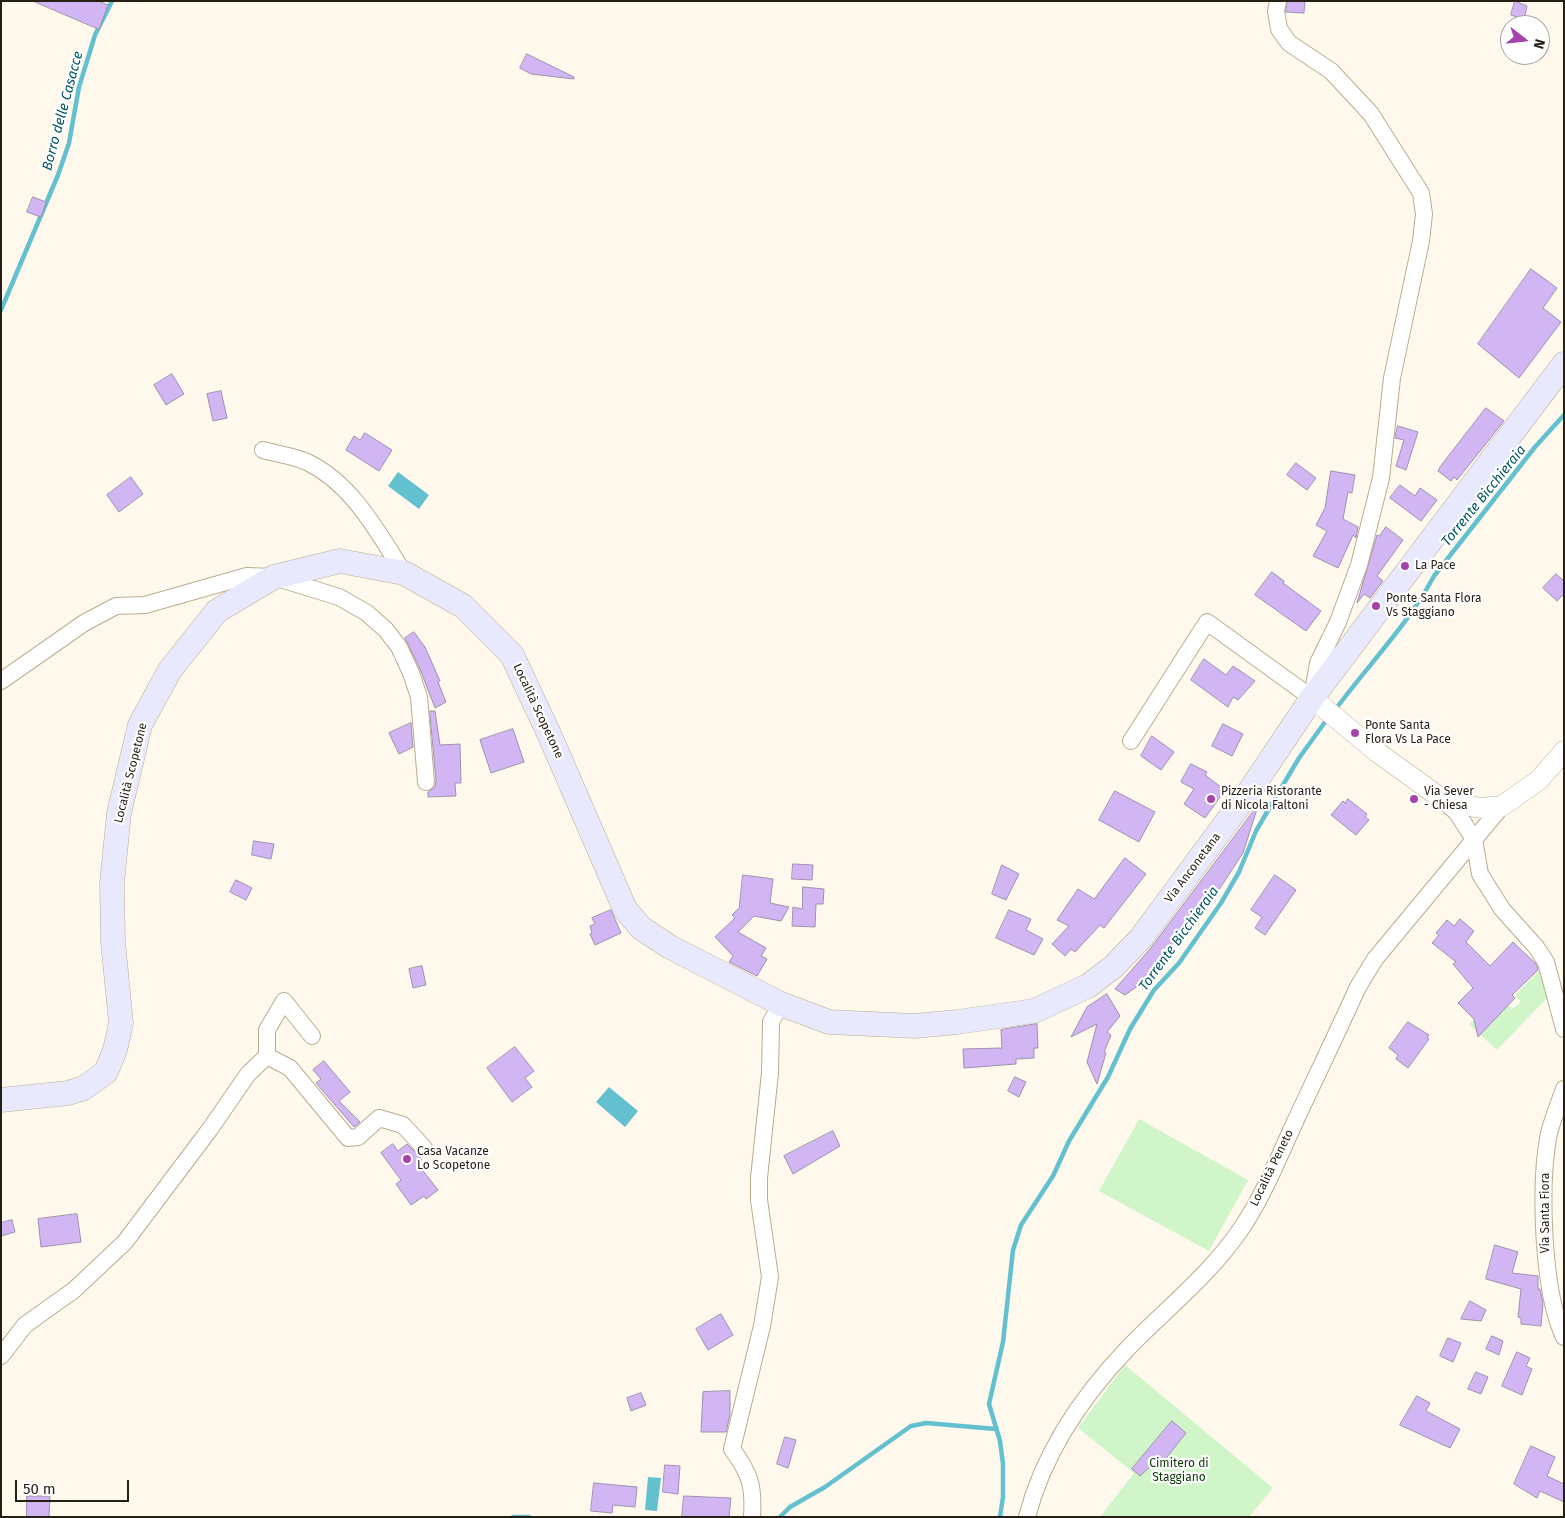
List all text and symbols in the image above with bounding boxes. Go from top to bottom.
north arrow [1500,15,1550,65]
text: N [1529,37,1548,51]
water label: Borro delle Casacce [39,50,87,172]
water label: Torrente Bicchieraia [1438,442,1530,550]
place label: La Pace [1415,559,1455,573]
marker: La Pace [1399,560,1411,572]
place label: Ponte Santa Flora Vs Staggiano [1386,592,1482,620]
marker: Ponte Santa Flora Vs Staggiano [1370,600,1382,612]
street label: Località Scopetone [510,661,566,761]
place label: Ponte Santa Flora Vs La Pace [1365,719,1451,747]
street label: Località Scopetone [112,721,150,825]
marker: Ponte Santa Flora Vs La Pace [1349,727,1361,739]
place label: Pizzeria Ristorante di Nicola Faltoni [1221,785,1322,813]
place label: Via Sever - Chiesa [1424,785,1474,813]
marker: Pizzeria Ristorante di Nicola Faltoni [1205,793,1217,805]
marker: Via Sever - Chiesa [1408,793,1420,805]
street label: Via Anconetana [1162,830,1224,906]
water label: Torrente Bicchieraia [1135,884,1223,994]
street label: Località Peneto [1247,1127,1297,1209]
place label: Casa Vacanze Lo Scopetone [417,1145,490,1173]
marker: Casa Vacanze Lo Scopetone [401,1153,413,1165]
street label: Via Santa Fiora [1539,1173,1553,1253]
park label: Cimitero di Staggiano [1149,1457,1209,1485]
scale bar [18,1470,131,1502]
text: 50 m [23,1480,56,1498]

